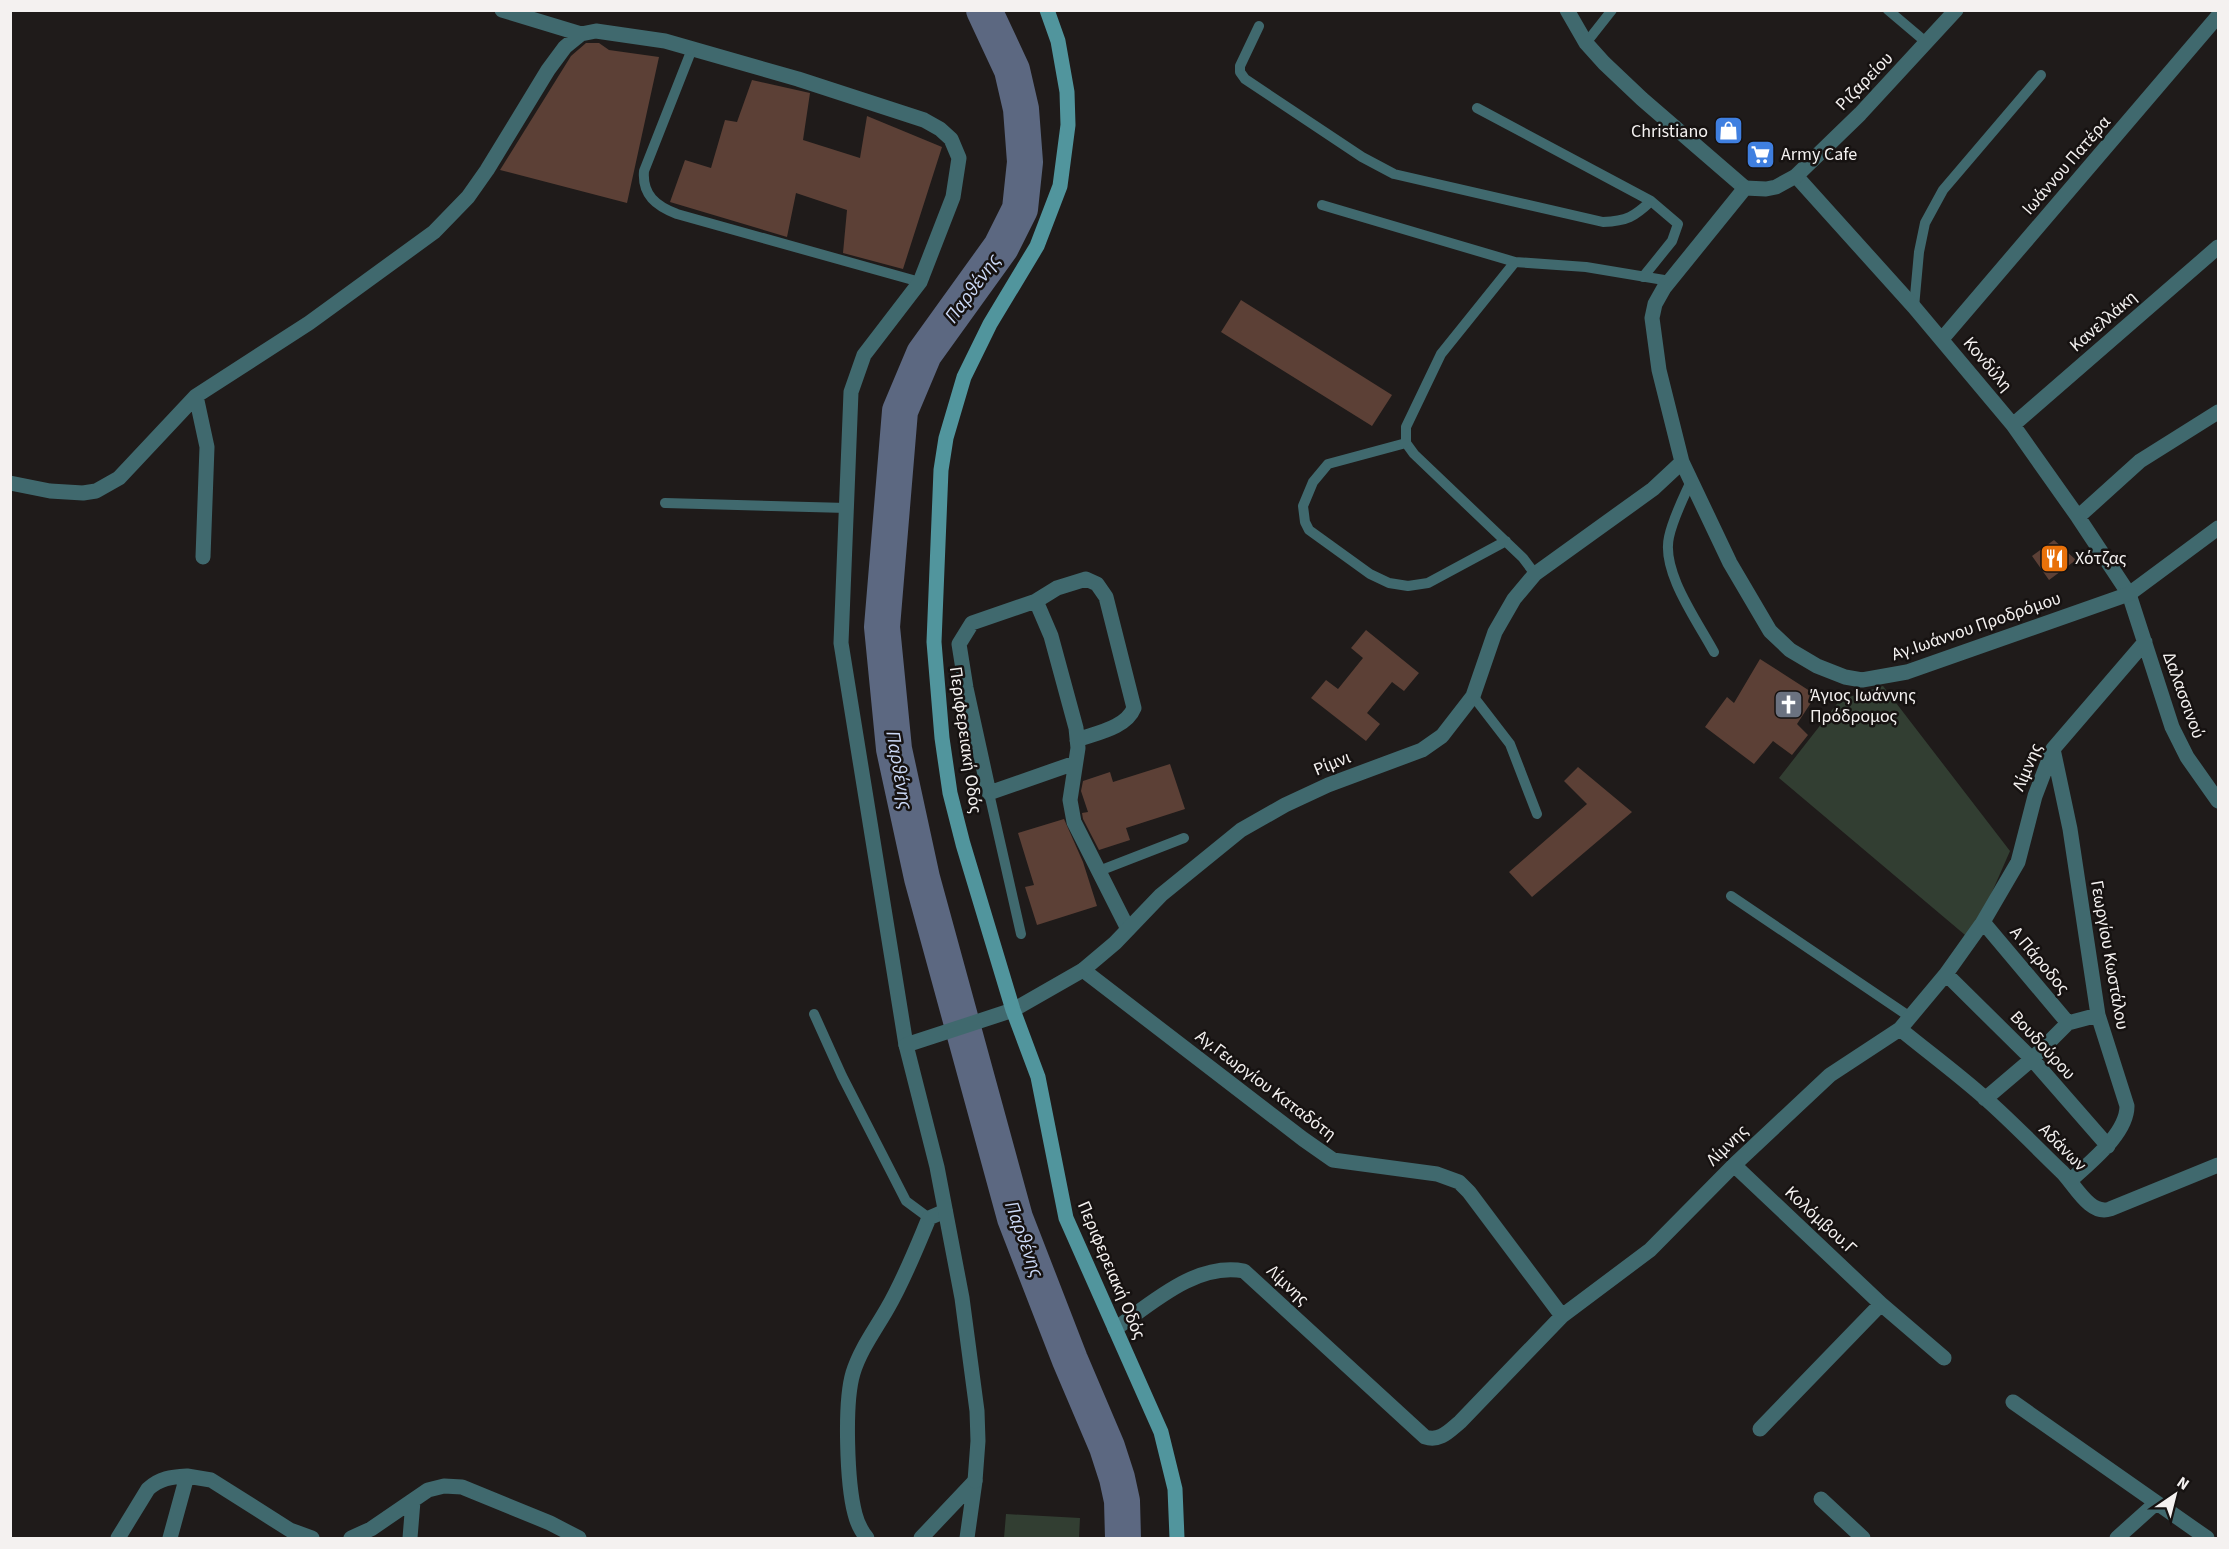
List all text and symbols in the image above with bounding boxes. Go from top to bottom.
street label: Ριζαρείου [1830,46,1899,116]
street label: Ιωάννου Πατέρα [2016,110,2116,220]
shop icon: Christiano [1713,115,1745,147]
place label: Christiano [1631,119,1708,144]
supermarket icon: Army Cafe [1744,138,1776,170]
place label: Army Cafe [1781,142,1857,167]
water label: Παρθένης [938,248,1008,329]
street label: Κανελλάκη [2064,285,2143,358]
street label: Κονδύλη [1957,331,2018,397]
restaurant icon: Χότζας [2038,542,2070,574]
place label: Χότζας [2075,546,2127,571]
street label: Αγ.Ιωάννου Προδρόμου [1888,586,2064,667]
street label: Δαλασσινού [2156,648,2211,742]
street label: Περιφερειακή Οδός [943,665,988,815]
place label: Άγιος Ιωάννης Πρόδρομος [1810,683,1916,729]
church icon: Άγιος Ιωάννης Πρόδρομος [1773,689,1805,721]
water label: Παρθένης [878,729,920,812]
street label: Λίμνης [2006,739,2049,795]
street label: Ρίμνι [1310,745,1355,782]
street label: Γεωργίου Κωστάλου [2084,878,2135,1032]
street label: Α Πάροδος [2004,921,2076,1000]
street label: Βουδούρου [2004,1005,2081,1085]
street label: Αγ.Γεωργίου Καταδότη [1190,1024,1341,1147]
street label: Αδάνων [2033,1118,2092,1177]
street label: Λίμνης [1701,1119,1754,1172]
street label: Κολόμβου.Γ [1779,1180,1862,1260]
water label: Παρθένης [997,1197,1051,1282]
street label: Περιφερειακή Οδός [1071,1197,1152,1343]
street label: Λίμνης [1261,1259,1315,1312]
north arrow [2145,1465,2205,1525]
text: N [2172,1471,2194,1496]

